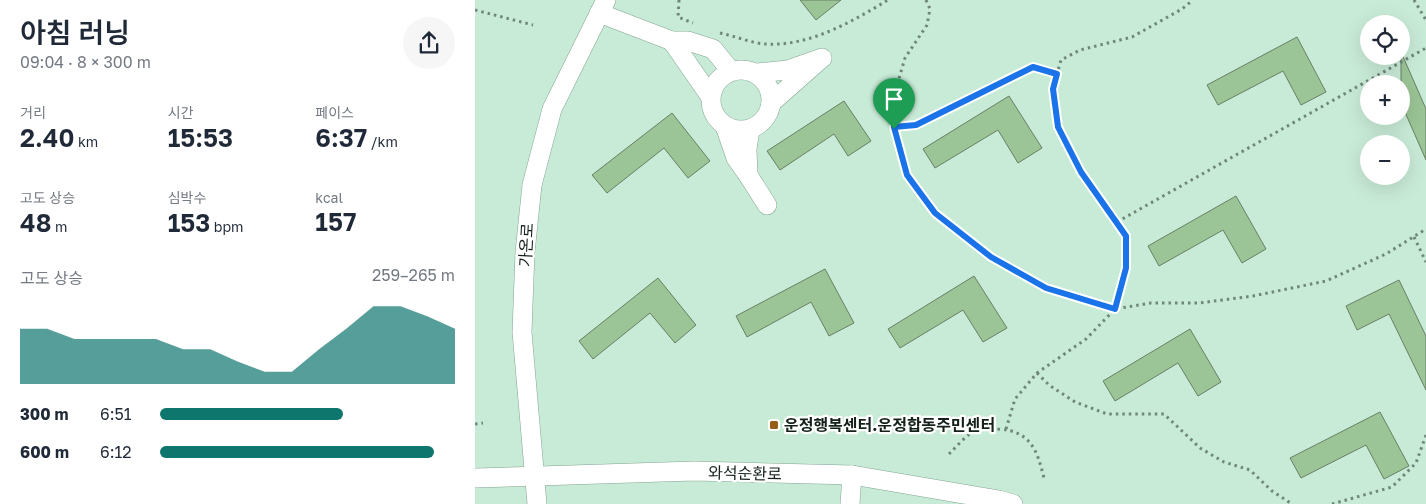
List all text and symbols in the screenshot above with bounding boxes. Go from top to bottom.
map controls [1360,15,1410,185]
button: locate [1360,15,1410,65]
text: 아침 러닝 [20,16,130,49]
button: share [403,17,455,69]
text: 09:04 · 8 × 300 m [20,52,151,72]
button: + [1360,75,1410,125]
pin [873,78,915,129]
icon: arrive [880,85,908,113]
text: 거리 [20,104,46,121]
text: 시간 [168,104,193,121]
text: 페이스 [315,104,354,121]
text: 2.40 [20,122,74,153]
text: 15:53 [168,122,233,153]
text: 6:37 [315,122,367,153]
text: km [74,133,98,150]
text: /km [367,133,398,150]
button: − [1360,135,1410,185]
text: 고도 상승 [20,189,75,206]
text: 심박수 [168,189,206,206]
text: kcal [315,189,343,206]
text: 157 [315,206,356,237]
text: 48 [20,207,51,238]
text: 153 [168,207,210,238]
text: m [51,218,67,235]
text: bpm [210,218,243,235]
street label: 가온로 [515,222,537,268]
text: 259–265 m [372,265,455,285]
text: 고도 상승 [20,268,83,288]
text: 300 m [20,404,69,424]
text: 6:51 [100,404,132,424]
place label: 운정행복센터.운정합동주민센터 [784,415,995,435]
marker: 운정행복센터.운정합동주민센터 [768,419,780,431]
text: 600 m [20,442,69,462]
text: 6:12 [100,442,132,462]
street label: 와석순환로 [708,462,782,484]

